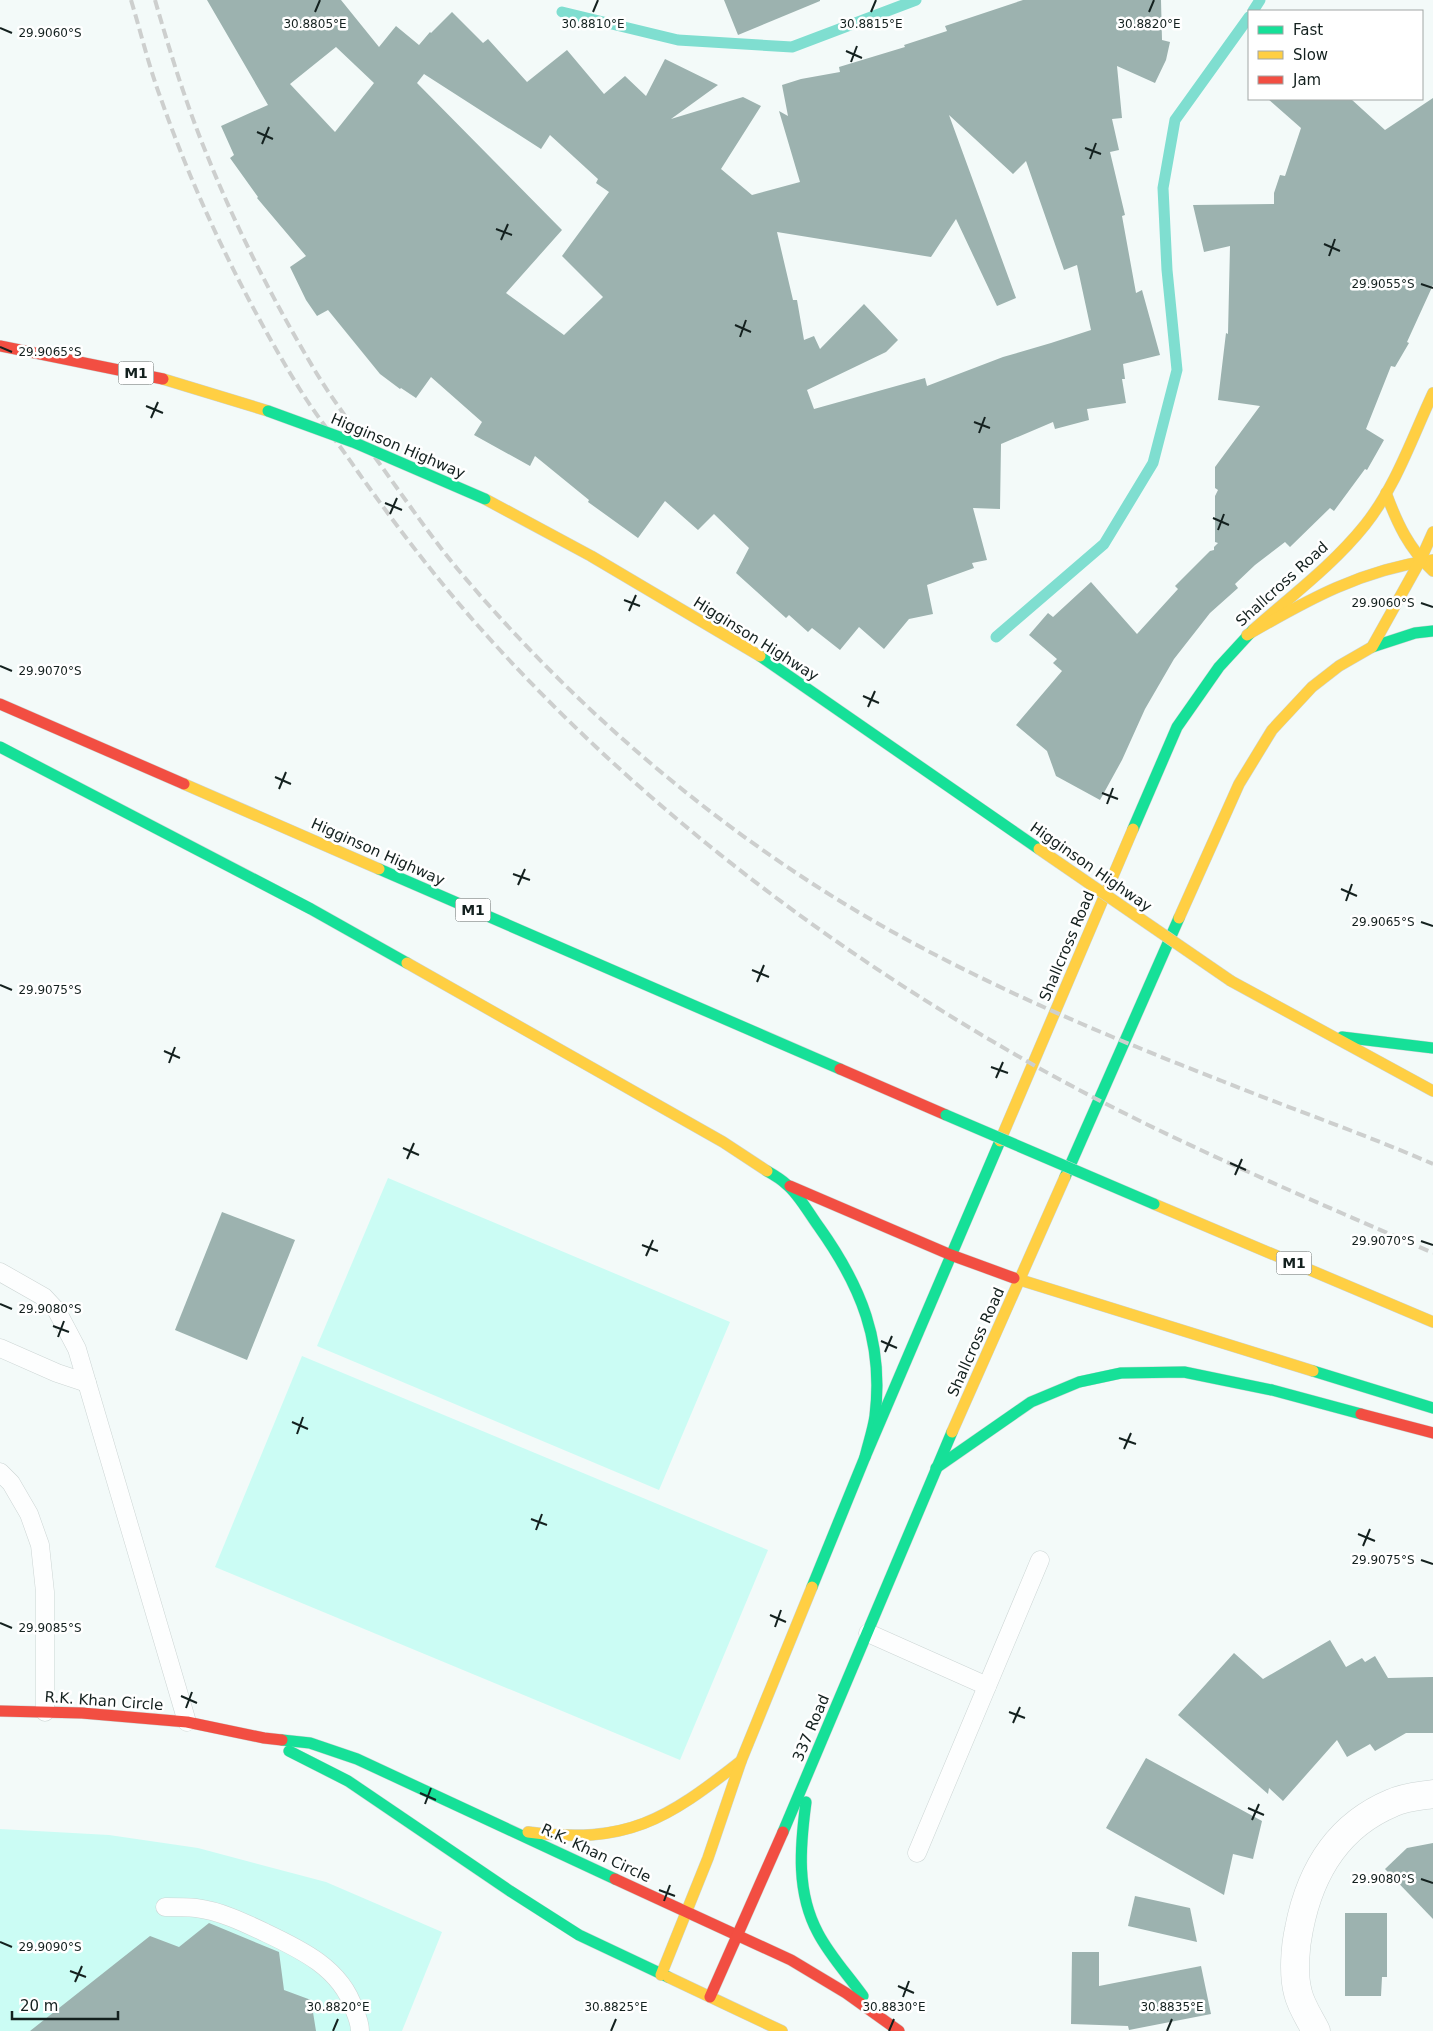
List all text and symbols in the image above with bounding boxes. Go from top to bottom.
legend [1248,10,1423,100]
text: 30.8805°E [283,17,347,31]
text: 30.8810°E [561,17,625,31]
text: 30.8815°E [839,17,903,31]
text: 30.8820°E [1117,17,1181,31]
text: Fast [1293,21,1323,39]
text: 29.9060°S [18,26,82,40]
text: Slow [1293,46,1328,64]
text: Jam [1292,71,1321,89]
text: 29.9055°S [1351,277,1415,291]
text: 29.9065°S [18,345,82,359]
road number: M1 [118,362,154,384]
street label: Higginson Highway [328,410,468,483]
street label: Shallcross Road [1232,538,1332,630]
street label: Higginson Highway [690,593,822,685]
text: 29.9060°S [1351,596,1415,610]
text: 29.9070°S [18,664,82,678]
street label: Higginson Highway [308,814,448,890]
street label: Higginson Highway [1027,818,1155,916]
street label: Shallcross Road [1036,888,1098,1004]
road number: M1 [456,898,490,922]
text: 29.9065°S [1351,915,1415,929]
text: 29.9075°S [18,983,82,997]
text: 29.9070°S [1351,1234,1415,1248]
road number: M1 [1276,1252,1312,1274]
street label: Shallcross Road [944,1285,1008,1399]
text: 29.9080°S [18,1302,82,1316]
text: 29.9075°S [1351,1553,1415,1567]
text: 29.9085°S [18,1621,82,1635]
street label: R.K. Khan Circle [44,1688,164,1714]
street label: 337 Road [789,1692,833,1764]
street label: R.K. Khan Circle [538,1820,654,1886]
text: 29.9080°S [1351,1872,1415,1886]
text: 29.9090°S [18,1940,82,1954]
scale bar [12,1988,119,2020]
text: 20 m [20,1997,58,2015]
text: 30.8820°E [306,2000,370,2014]
text: 30.8825°E [584,2000,648,2014]
text: 30.8830°E [862,2000,926,2014]
text: 30.8835°E [1140,2000,1204,2014]

